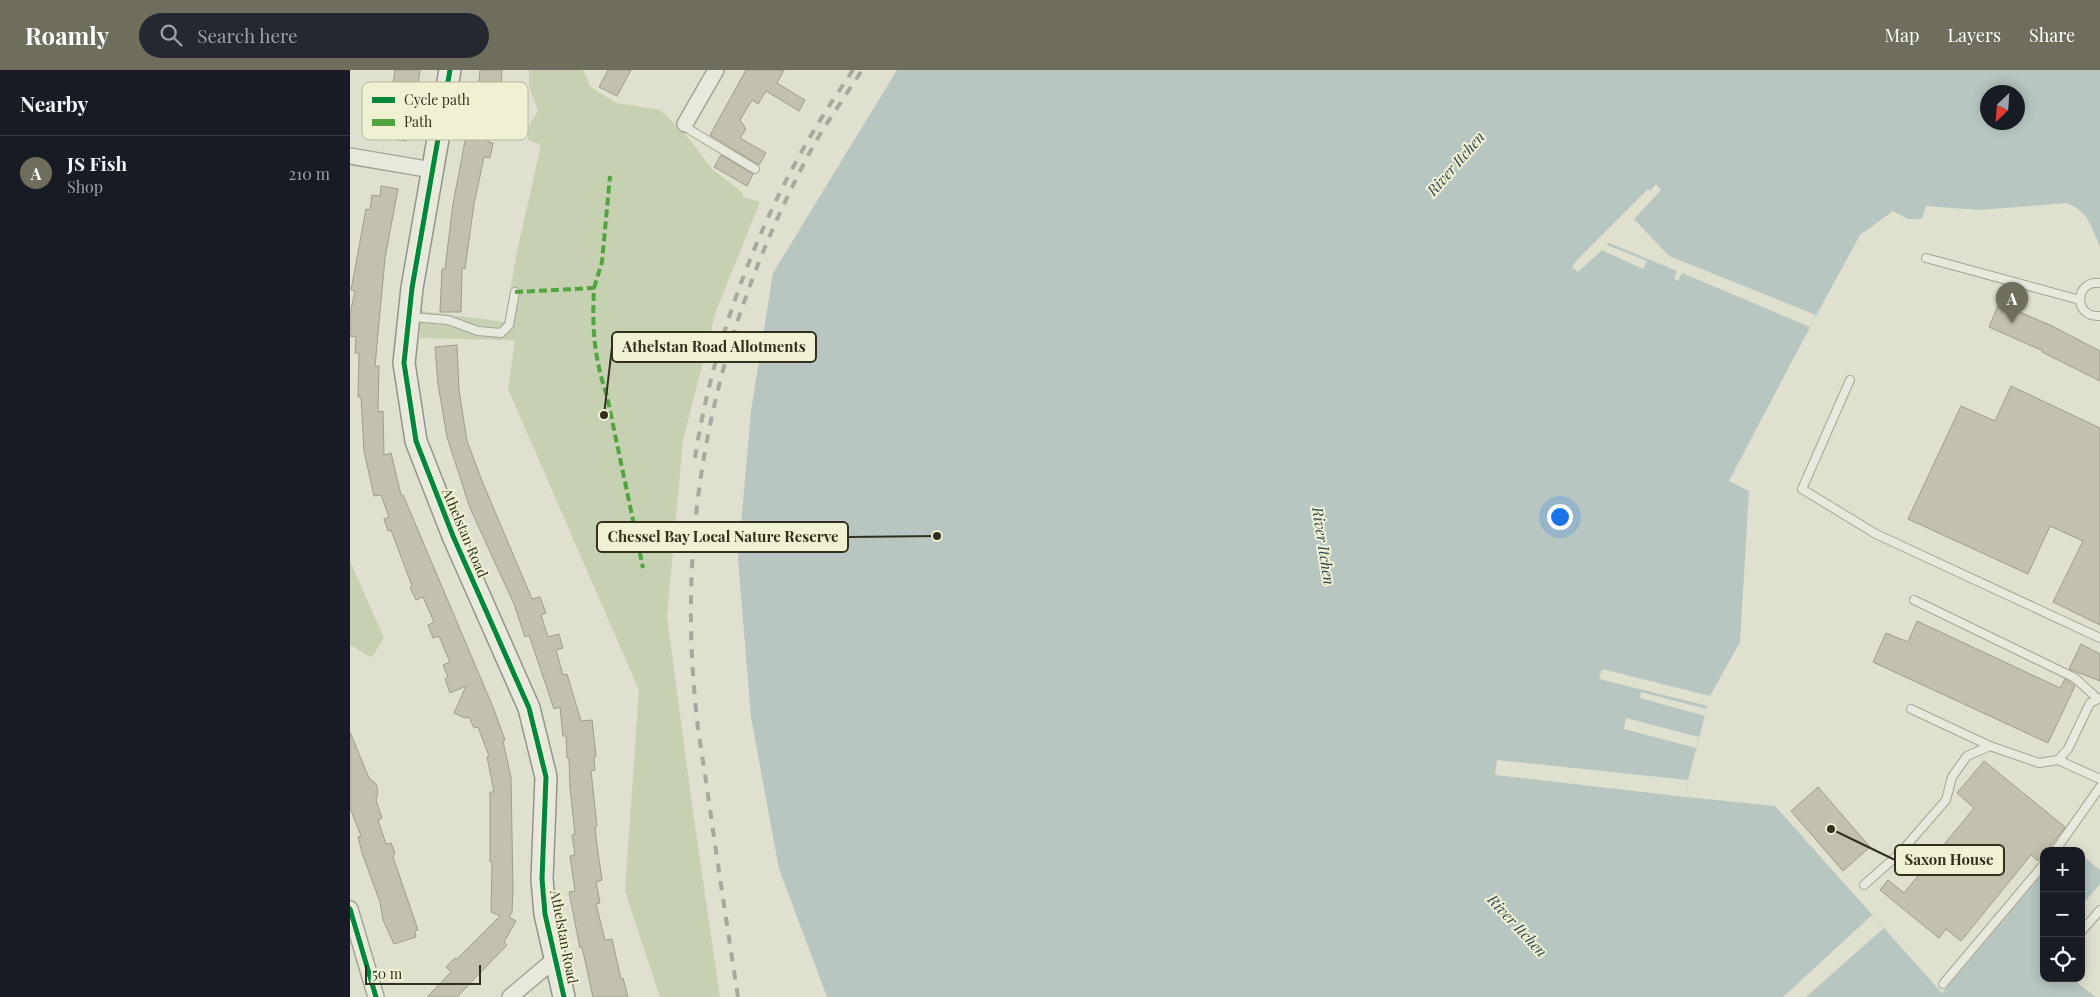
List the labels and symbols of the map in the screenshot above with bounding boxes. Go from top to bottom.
legend [362,82,528,140]
north arrow [1980,85,2025,130]
text: Cycle path [404,90,471,109]
text: Path [404,112,433,131]
water label: River Itchen [1421,127,1489,200]
pin: A [1996,282,2028,323]
callout: Athelstan Road Allotments [612,332,816,362]
text: Athelstan Road Allotments [621,336,806,356]
street label: Athelstan Road [438,484,493,580]
water label: River Itchen [1308,504,1340,586]
your location [1547,504,1573,530]
callout: Chessel Bay Local Nature Reserve [597,522,848,552]
text: Chessel Bay Local Nature Reserve [607,526,839,546]
callout: Saxon House [1895,845,2004,875]
text: Saxon House [1904,849,1994,869]
street label: Athelstan Road [546,887,583,985]
water label: River Itchen [1483,889,1552,961]
scale bar [365,962,481,985]

